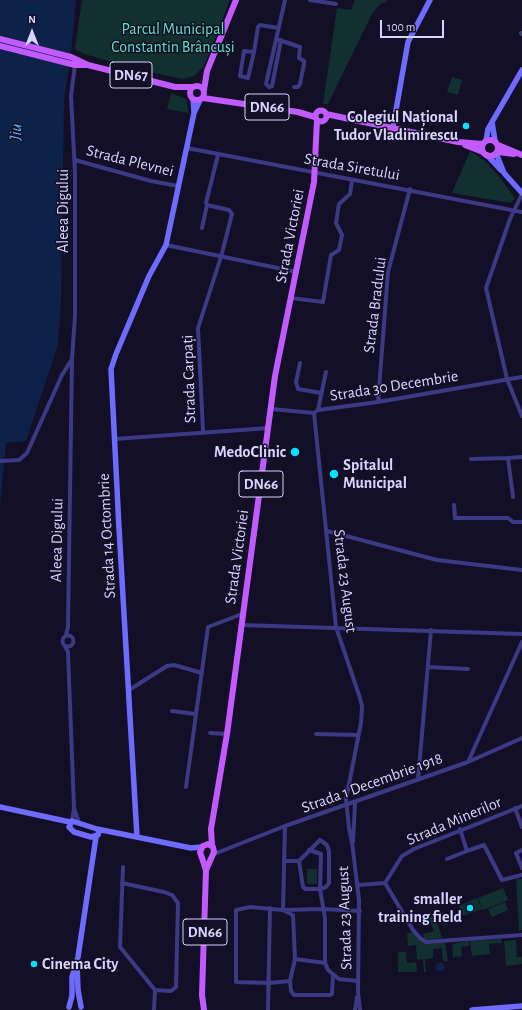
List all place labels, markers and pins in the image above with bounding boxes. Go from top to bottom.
place label: Colegiul Național Tudor Vladimirescu [334,107,458,145]
marker: Colegiul Național Tudor Vladimirescu [461,121,471,131]
place label: MedoClinic [214,442,286,462]
marker: MedoClinic [289,446,301,458]
place label: Spitalul Municipal [343,455,407,493]
marker: Spitalul Municipal [328,468,340,480]
place label: smaller training field [378,889,462,927]
marker: smaller training field [465,903,475,913]
place label: Cinema City [42,954,118,974]
marker: Cinema City [29,959,39,969]

